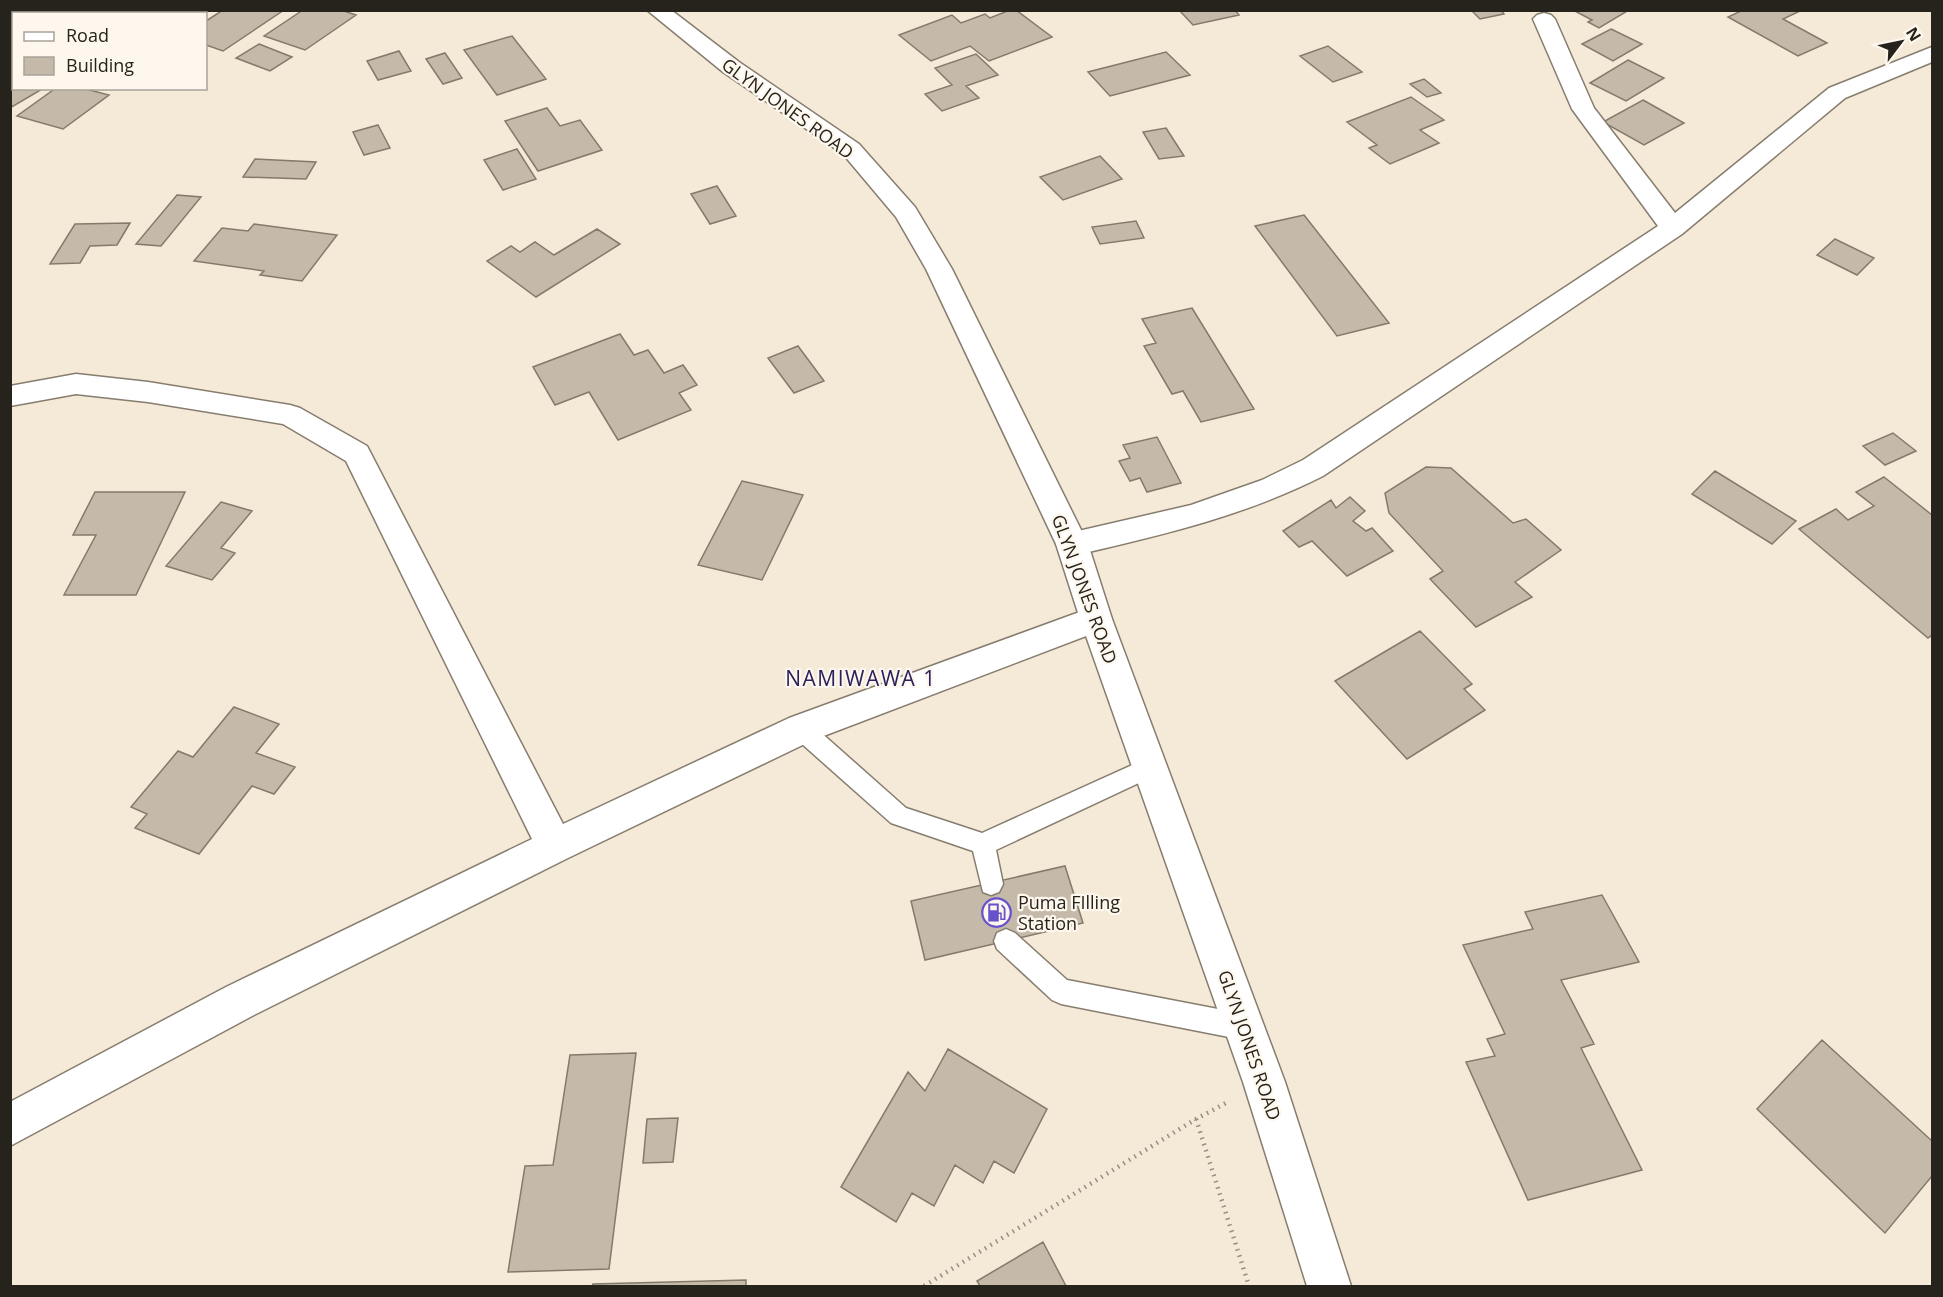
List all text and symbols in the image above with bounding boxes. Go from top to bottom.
legend [12,12,207,90]
north arrow [1871,12,1931,72]
text: Road [66,23,109,47]
text: N [1901,23,1926,45]
street label: GLYN JONES ROAD [717,52,859,164]
text: Building [66,53,134,77]
street label: GLYN JONES ROAD [1047,511,1123,667]
district label: NAMIWAWA 1 [785,664,937,692]
place label: Puma FIlling Station [1018,890,1120,935]
fuel station icon: Puma FIlling Station [981,896,1013,928]
street label: GLYN JONES ROAD [1213,967,1287,1123]

